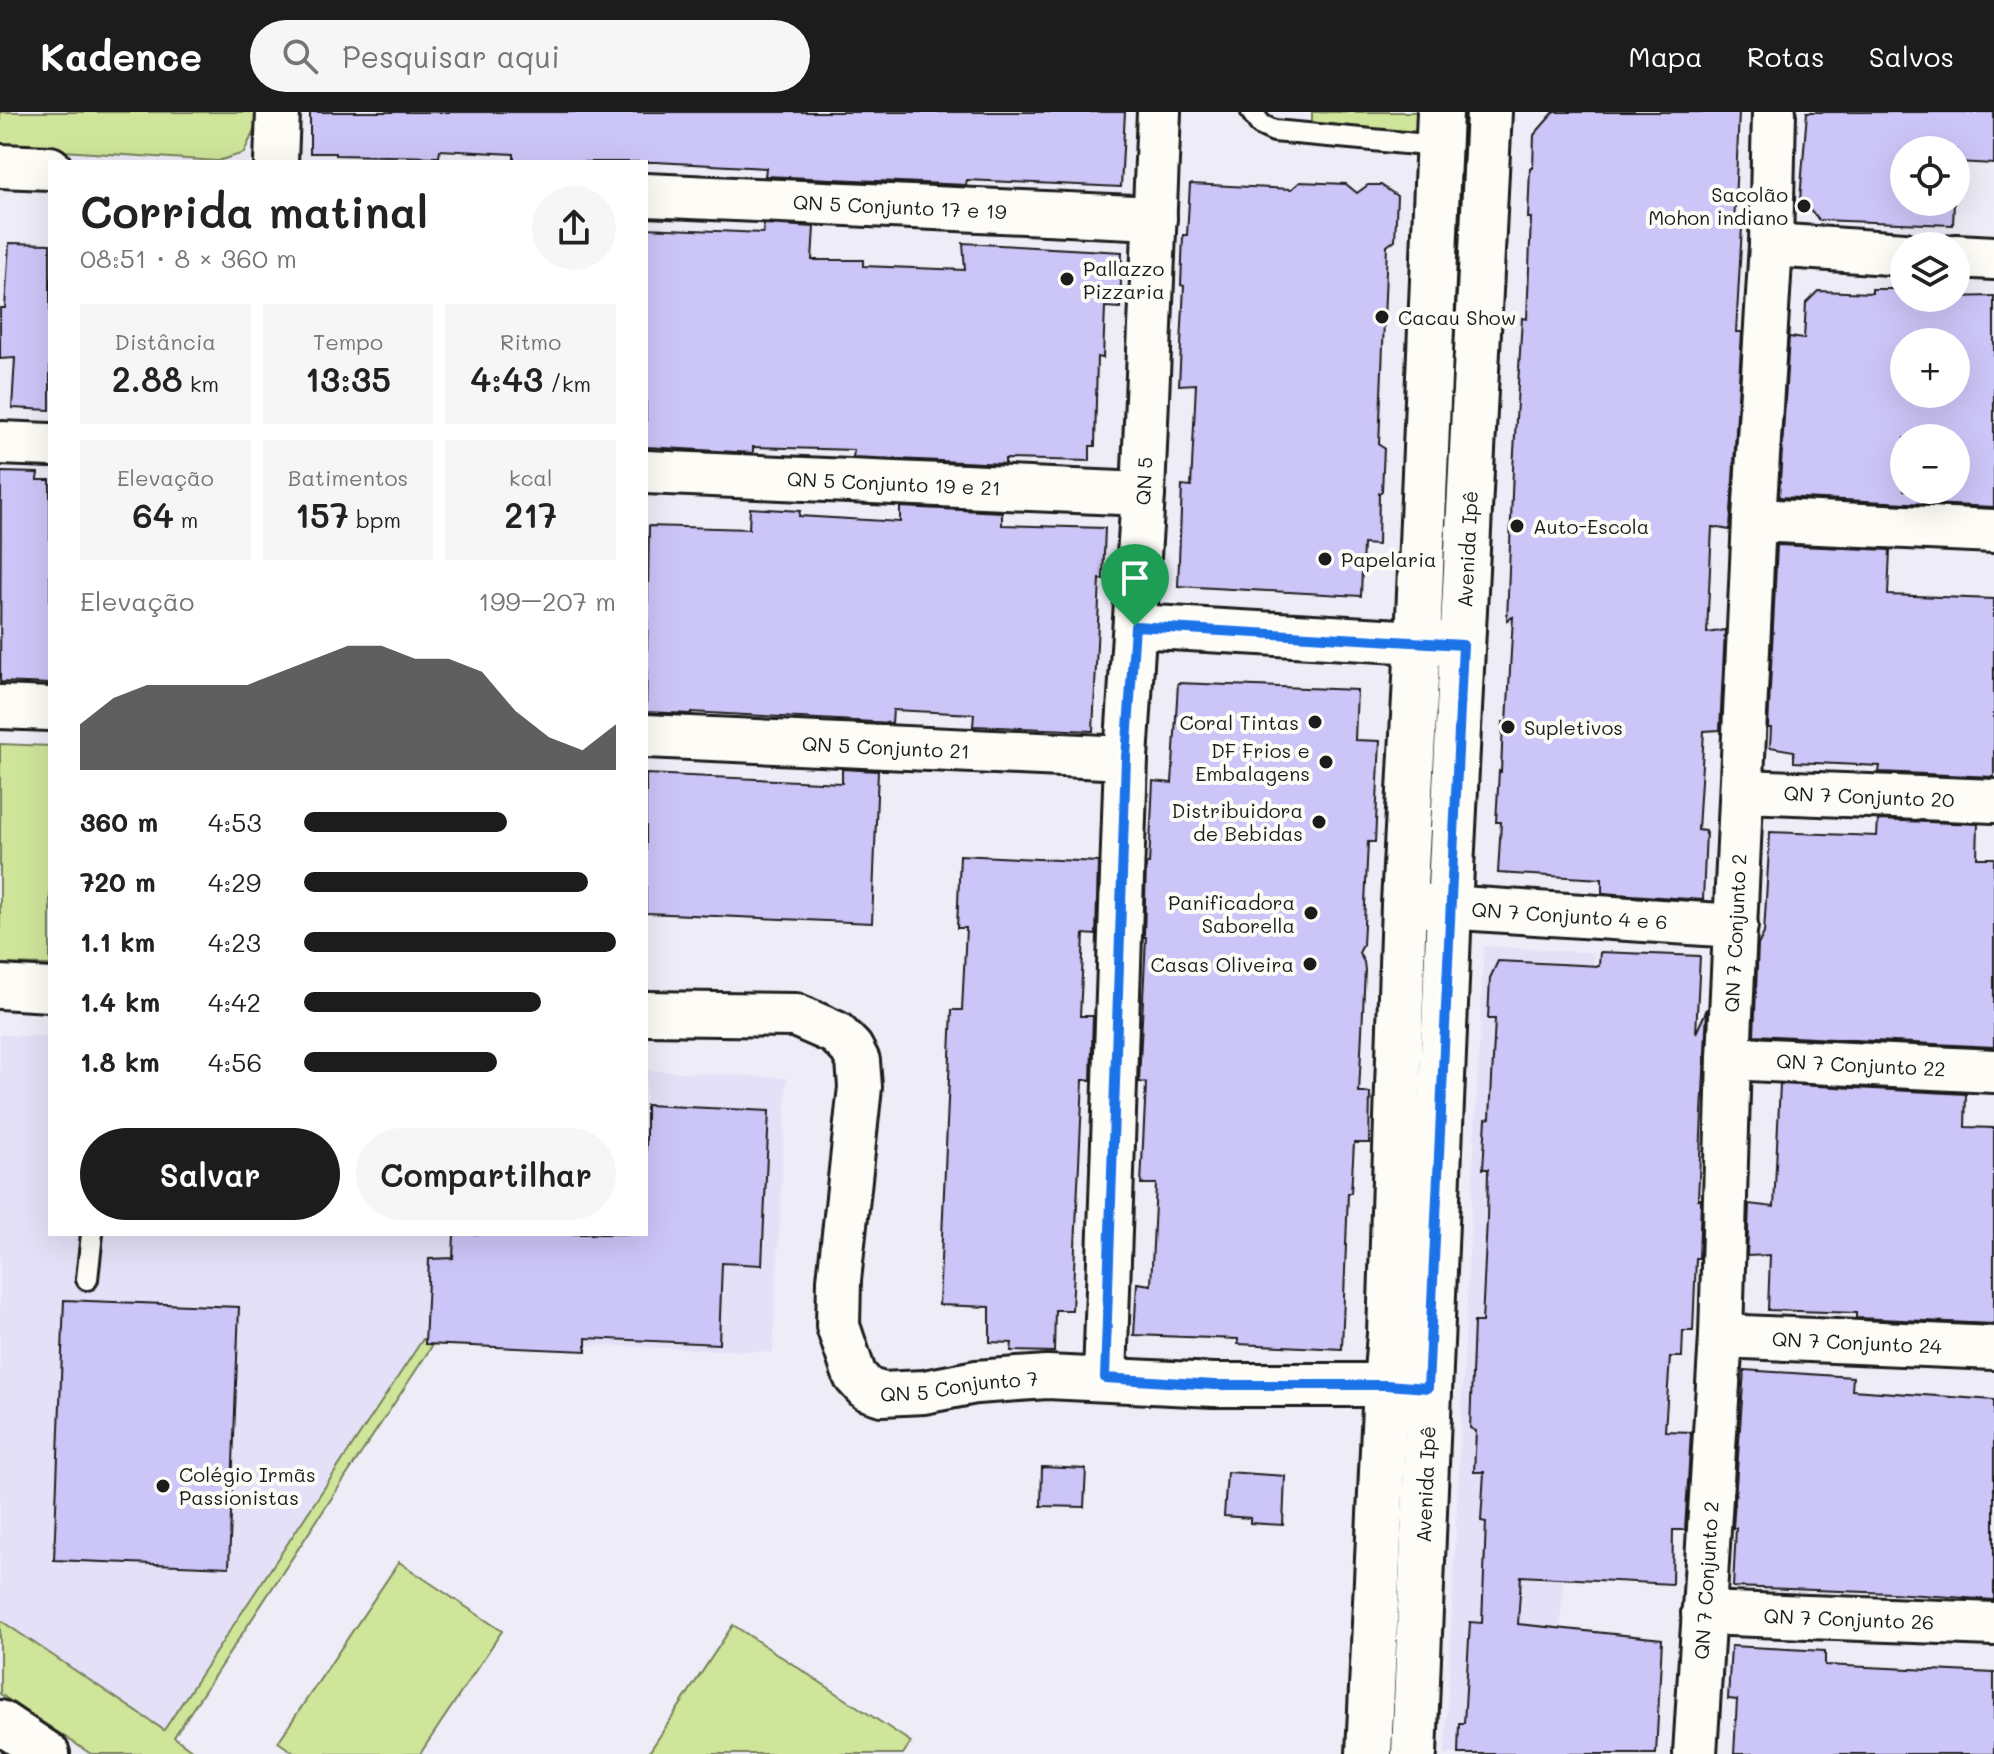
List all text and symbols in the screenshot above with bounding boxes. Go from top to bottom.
search box [250,20,810,92]
text: Kadence [40,31,202,81]
icon: search [278,34,322,78]
text: Pesquisar aqui [342,36,560,76]
text: Mapa [1628,38,1703,74]
text: Rotas [1747,38,1825,74]
text: Salvos [1869,38,1954,74]
map controls [1890,136,1970,504]
button: locate [1890,136,1970,216]
place label: Sacolão Mohon indiano [1648,181,1788,230]
text: Corrida matinal [80,182,428,239]
button: share [532,186,616,270]
street label: QN 5 Conjunto 17 e 19 [792,189,1007,224]
marker: Sacolão Mohon indiano [1795,197,1813,215]
button: layers [1890,232,1970,312]
text: 08:51 · 8 × 360 m [80,241,297,275]
place label: Pallazzo Pizzaria [1083,255,1165,304]
marker: Pallazzo Pizzaria [1058,270,1076,288]
place label: Cacau Show [1398,304,1516,330]
marker: Cacau Show [1373,308,1391,326]
text: Distância [115,327,216,356]
text: Tempo [313,327,383,356]
text: Ritmo [500,327,561,356]
button: + [1890,328,1970,408]
text: 2.88 [112,356,183,401]
text: 13:35 [305,356,391,401]
text: 4:43 [470,356,543,401]
text: km [183,369,219,398]
text: /km [543,369,591,398]
button: − [1890,424,1970,504]
street label: QN 5 [1129,456,1158,506]
text: Elevação [117,463,214,492]
text: Batimentos [288,463,408,492]
text: kcal [509,463,553,492]
street label: QN 5 Conjunto 19 e 21 [786,465,1001,501]
street label: Avenida Ipê [1451,490,1483,608]
text: 64 [132,492,174,537]
text: 157 [295,492,349,537]
text: 217 [504,492,557,537]
text: m [174,505,198,534]
text: bpm [349,505,401,534]
place label: Auto-Escola [1533,513,1649,539]
marker: Auto-Escola [1508,517,1526,535]
pin [1101,544,1169,626]
place label: Papelaria [1341,546,1437,572]
marker: Papelaria [1316,550,1334,568]
icon: arrive [1113,556,1157,600]
text: Elevação [80,584,194,618]
text: 199–207 m [478,584,616,618]
place label: Coral Tintas [1180,709,1299,735]
marker: Coral Tintas [1306,713,1324,731]
place label: Supletivos [1524,714,1623,740]
marker: Supletivos [1499,718,1517,736]
street label: QN 5 Conjunto 21 [801,730,970,764]
place label: DF Frios e Embalagens [1195,737,1310,786]
marker: DF Frios e Embalagens [1317,753,1335,771]
street label: QN 7 Conjunto 20 [1783,780,1955,812]
place label: Distribuidora de Bebidas [1172,797,1303,846]
text: 360 m [80,805,158,839]
text: 4:53 [208,805,262,839]
marker: Distribuidora de Bebidas [1310,813,1328,831]
street label: QN 7 Conjunto 2 [1718,853,1751,1013]
text: 720 m [80,865,156,899]
text: 4:29 [208,865,261,899]
place label: Panificadora Saborella [1168,889,1295,938]
street label: QN 7 Conjunto 4 e 6 [1471,896,1669,935]
marker: Panificadora Saborella [1302,904,1320,922]
text: 1.1 km [80,925,155,959]
text: 4:23 [208,925,261,959]
place label: Casas Oliveira [1150,951,1294,977]
marker: Casas Oliveira [1301,955,1319,973]
text: 1.4 km [80,985,160,1019]
text: 4:42 [208,985,261,1019]
text: 1.8 km [80,1045,160,1079]
text: 4:56 [208,1045,262,1079]
street label: QN 7 Conjunto 22 [1775,1047,1946,1082]
button: Salvar [80,1128,340,1220]
button: Compartilhar [356,1128,616,1220]
street label: QN 7 Conjunto 24 [1771,1325,1943,1359]
street label: QN 5 Conjunto 7 [880,1365,1039,1407]
street label: Avenida Ipê [1410,1425,1441,1543]
place label: Colégio Irmãs Passionistas [179,1461,316,1510]
marker: Colégio Irmãs Passionistas [154,1477,172,1495]
street label: QN 7 Conjunto 2 [1688,1500,1724,1660]
street label: QN 7 Conjunto 26 [1763,1602,1935,1635]

